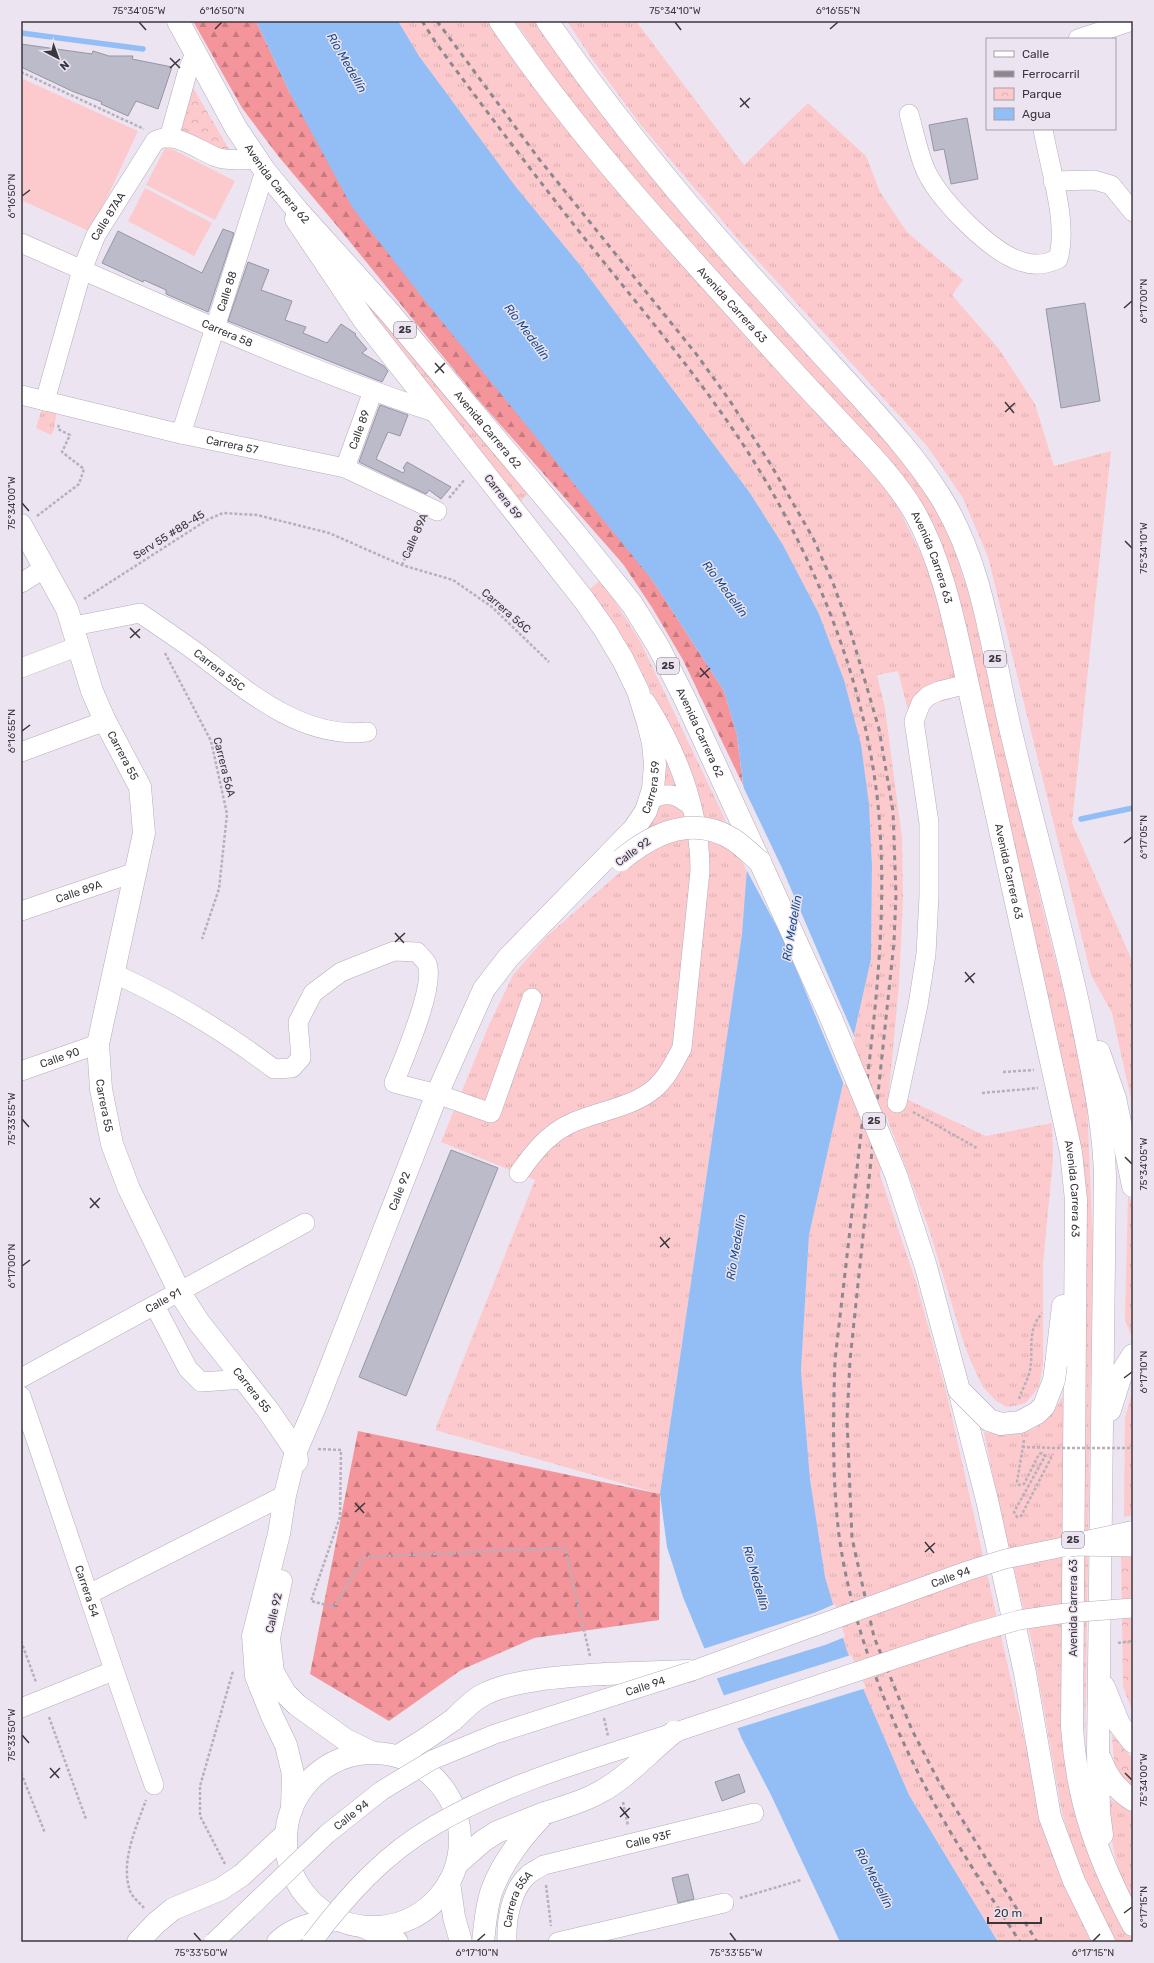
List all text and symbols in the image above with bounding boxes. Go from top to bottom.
text: 75°34'05"W [112,5,166,17]
text: 6°16'50"N [199,5,245,17]
text: 75°34'10"W [649,5,701,17]
text: 6°16'55"N [816,5,860,17]
water label: Río Medellín [324,31,370,95]
north arrow [38,38,78,78]
legend [986,38,1116,130]
text: Calle [1022,47,1049,61]
text: N [57,58,71,73]
text: Ferrocarril [1022,67,1080,81]
text: Parque [1022,87,1062,101]
text: Agua [1022,107,1051,121]
street label: Avenida Carrera 62 [242,141,312,226]
text: 6°16'50"N [6,173,18,219]
street label: Calle 87AA [88,189,128,242]
street label: Avenida Carrera 63 [695,264,770,346]
street label: Calle 88 [214,269,239,313]
text: 6°17'00"N [1138,279,1150,323]
water label: Río Medellín [501,301,553,363]
street label: Carrera 58 [200,316,255,349]
road number: 25 [394,322,416,338]
street label: Avenida Carrera 62 [452,388,524,471]
street label: Calle 89 [346,408,372,451]
street label: Carrera 57 [205,433,260,456]
street label: Carrera 59 [481,472,525,522]
text: 75°34'00"W [6,476,18,530]
street label: Serv 55 #88-45 [131,508,208,562]
street label: Avenida Carrera 63 [909,509,955,605]
street label: Calle 89A [399,511,431,561]
text: 75°34'10"W [1138,522,1150,574]
water label: Río Medellín [699,558,751,620]
street label: Carrera 56C [479,586,533,636]
street label: Carrera 55C [191,646,248,694]
road number: 25 [984,651,1006,667]
road number: 25 [657,658,679,674]
street label: Avenida Carrera 62 [674,685,727,780]
text: 6°16'55"N [6,709,18,753]
street label: Carrera 55 [105,728,142,783]
street label: Carrera 56A [210,736,238,799]
street label: Carrera 59 [639,760,662,815]
text: 6°17'05"N [1138,815,1150,859]
street label: Avenida Carrera 63 [992,822,1026,921]
street label: Calle 92 [613,835,653,869]
street label: Calle 89A [54,877,104,905]
water label: Río Medellín [779,894,805,962]
street label: Calle 90 [38,1044,81,1070]
street label: Carrera 55 [94,1079,116,1134]
text: 75°33'55"W [6,1093,18,1145]
road number: 25 [863,1113,885,1129]
text: 75°34'05"W [1138,1137,1150,1191]
street label: Avenida Carrera 63 [1062,1139,1083,1238]
street label: Calle 92 [386,1170,413,1212]
water label: Río Medellín [723,1213,749,1281]
text: 6°17'00"N [6,1244,18,1288]
street label: Calle 91 [143,1285,183,1315]
text: 6°17'10"N [1138,1351,1150,1393]
street label: Carrera 55 [230,1365,274,1415]
road number: 25 [1062,1532,1084,1548]
water label: Río Medellín [740,1544,772,1612]
street label: Avenida Carrera 63 [1067,1559,1080,1657]
street label: Carrera 54 [72,1563,102,1619]
street label: Calle 94 [929,1564,972,1590]
street label: Calle 92 [263,1592,285,1634]
street label: Calle 94 [624,1673,667,1698]
text: 75°33'50"W [6,1708,18,1762]
text: 75°34'00"W [1138,1753,1150,1807]
street label: Calle 94 [331,1797,371,1833]
street label: Calle 93F [624,1827,673,1851]
water label: Río Medellín [852,1845,896,1911]
street label: Carrera 55A [501,1867,535,1928]
text: 6°17'15"N [1138,1886,1150,1928]
scale bar [988,1899,1041,1925]
text: 20 m [994,1906,1022,1920]
text: 75°33'50"W [174,1947,228,1959]
text: 6°17'10"N [456,1947,498,1959]
text: 75°33'55"W [710,1947,762,1959]
text: 6°17'15"N [1072,1947,1114,1959]

